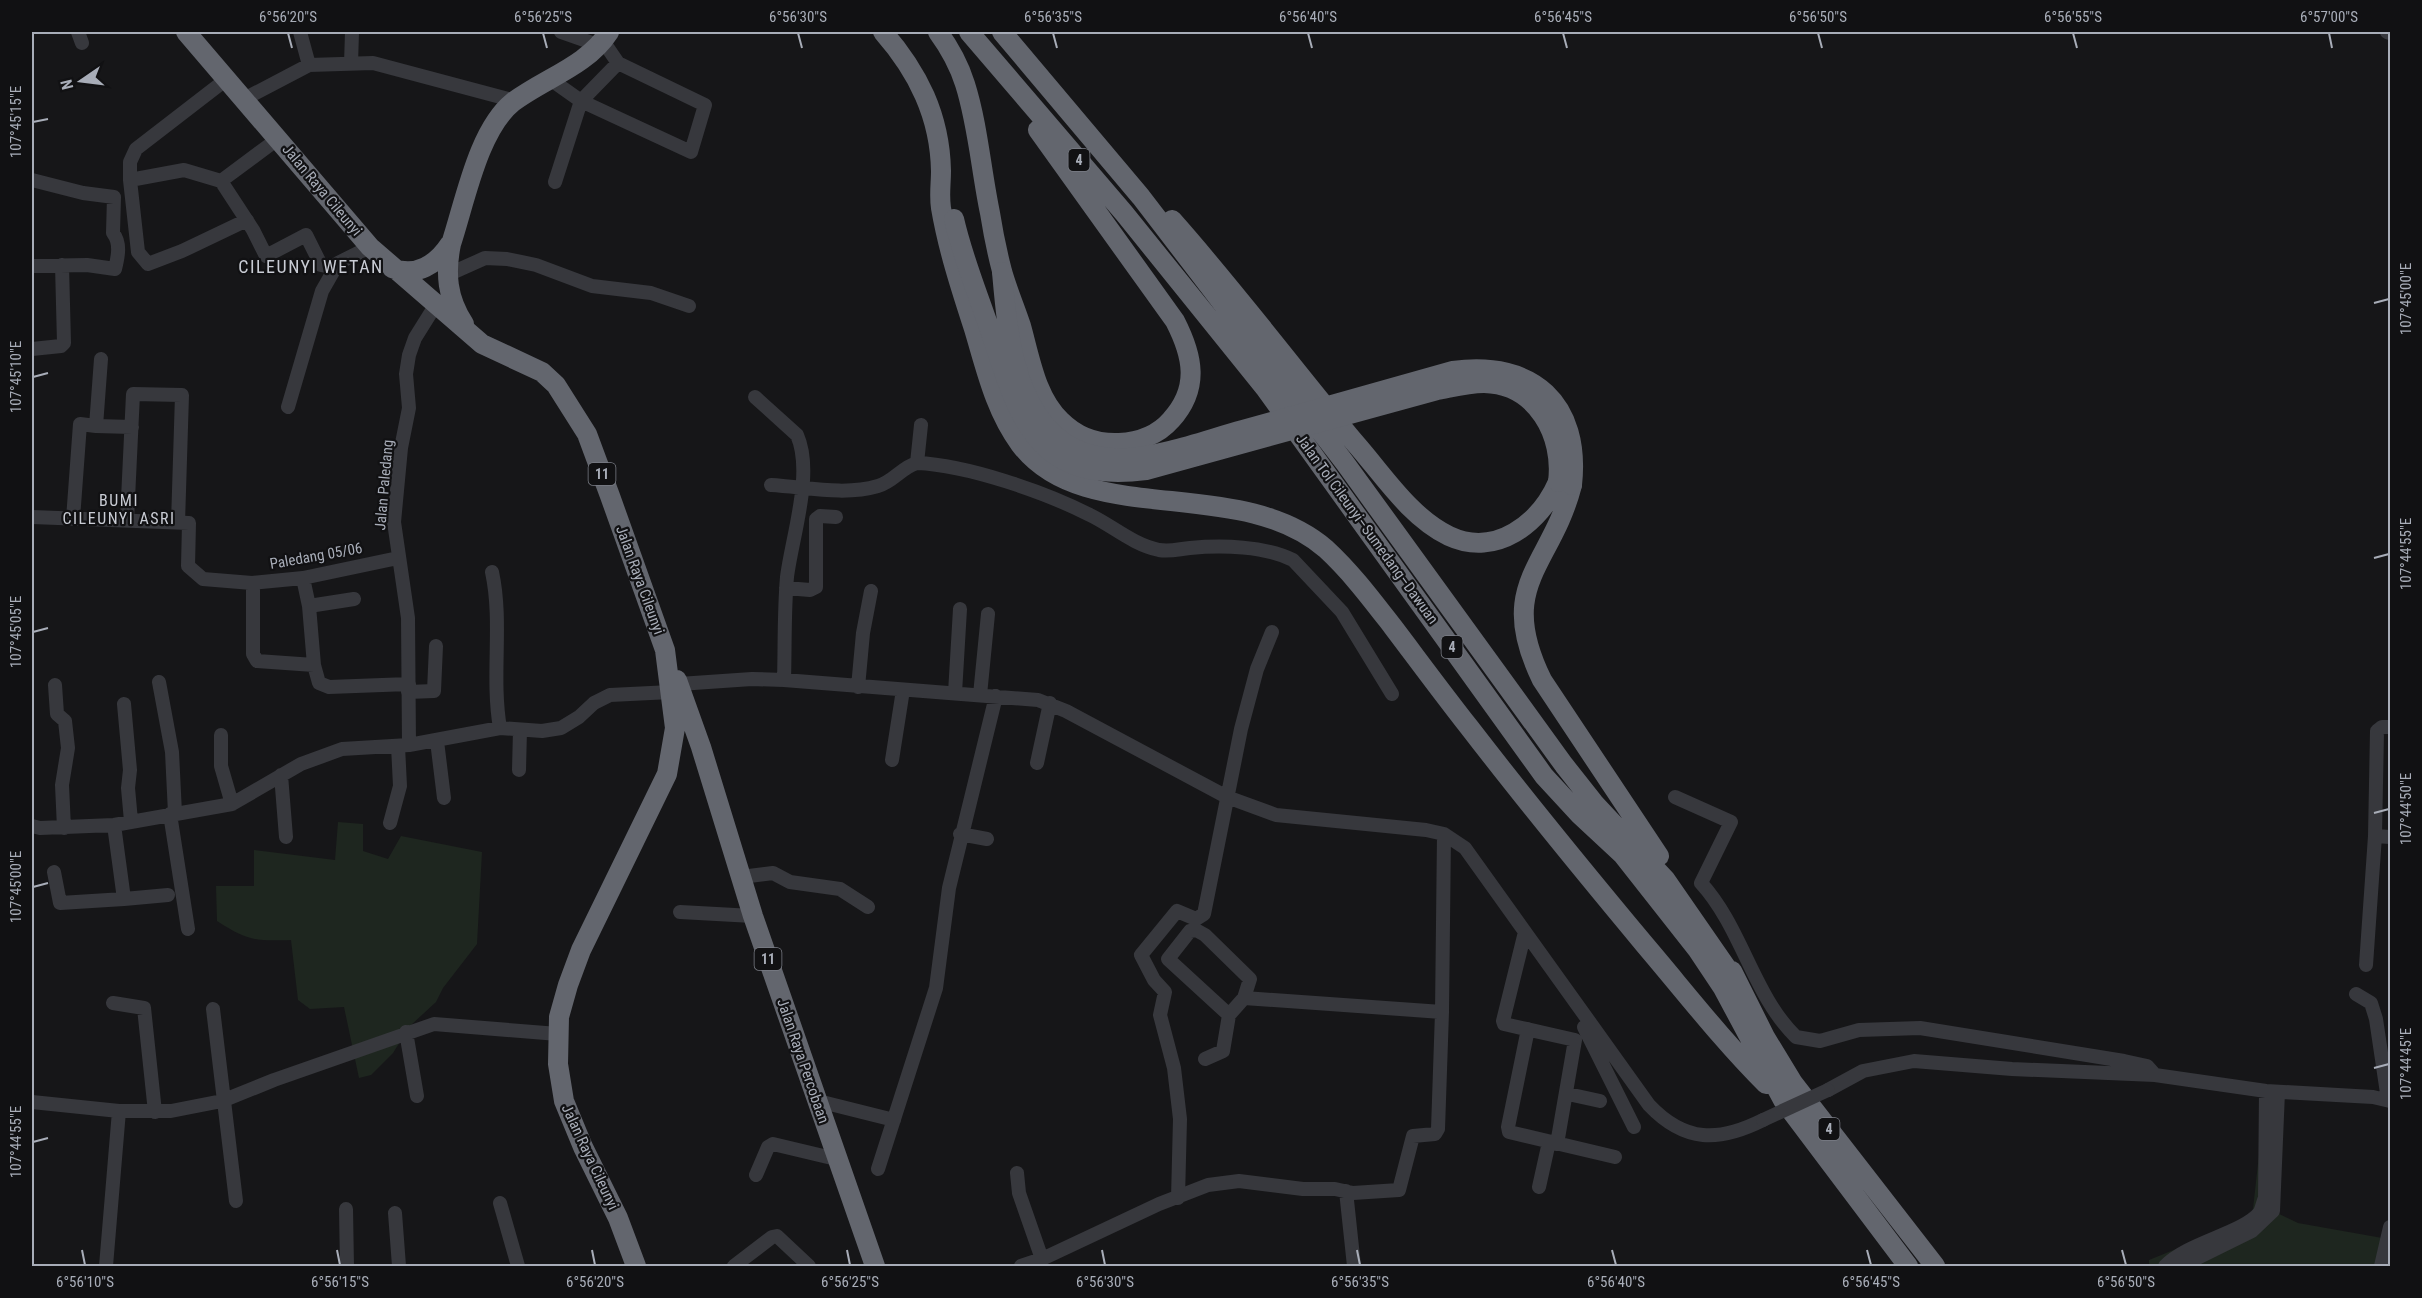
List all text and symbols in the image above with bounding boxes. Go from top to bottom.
text: 6°56'20"S [259,8,317,26]
text: 6°56'25"S [514,8,572,26]
text: 6°56'30"S [769,8,827,26]
text: 6°56'35"S [1024,8,1082,26]
text: 6°56'40"S [1279,8,1337,26]
text: 6°56'45"S [1534,8,1592,26]
text: 6°56'50"S [1789,8,1847,26]
text: 6°56'55"S [2044,8,2102,26]
text: 6°57'00"S [2300,8,2358,26]
north arrow [51,51,111,111]
text: N [57,77,77,92]
text: 107°45'15"E [7,86,25,158]
street label: Jalan Raya Cileunyi [278,140,366,240]
road number: 4 [1068,149,1090,171]
district label: CILEUNYI WETAN [238,256,384,277]
text: 107°45'00"E [2397,263,2415,335]
text: 107°45'10"E [7,341,25,413]
street label: Jalan Tol Cileunyi–Sumedang–Dawuan [1292,430,1442,628]
street label: Jalan Paledang [371,439,397,531]
road number: 11 [588,463,616,485]
district label: BUMI CILEUNYI ASRI [63,491,175,528]
text: 107°44'55"E [2397,518,2415,590]
street label: Jalan Raya Cileunyi [612,523,668,637]
street label: Paledang 05/06 [268,539,364,573]
text: 107°45'05"E [7,596,25,668]
road number: 4 [1442,636,1462,658]
text: 107°44'50"E [2397,773,2415,845]
text: 107°45'00"E [7,851,25,923]
road number: 11 [754,948,782,970]
street label: Jalan Raya Percobaan [773,996,833,1126]
text: 107°44'45"E [2397,1028,2415,1100]
street label: Jalan Raya Cileunyi [558,1101,622,1213]
text: 107°44'55"E [7,1106,25,1178]
road number: 4 [1818,1118,1840,1140]
text: 6°56'10"S [56,1273,114,1291]
text: 6°56'15"S [311,1273,369,1291]
text: 6°56'20"S [566,1273,624,1291]
text: 6°56'25"S [821,1273,879,1291]
text: 6°56'30"S [1076,1273,1134,1291]
text: 6°56'35"S [1331,1273,1389,1291]
text: 6°56'40"S [1587,1273,1645,1291]
text: 6°56'45"S [1842,1273,1900,1291]
text: 6°56'50"S [2097,1273,2155,1291]

